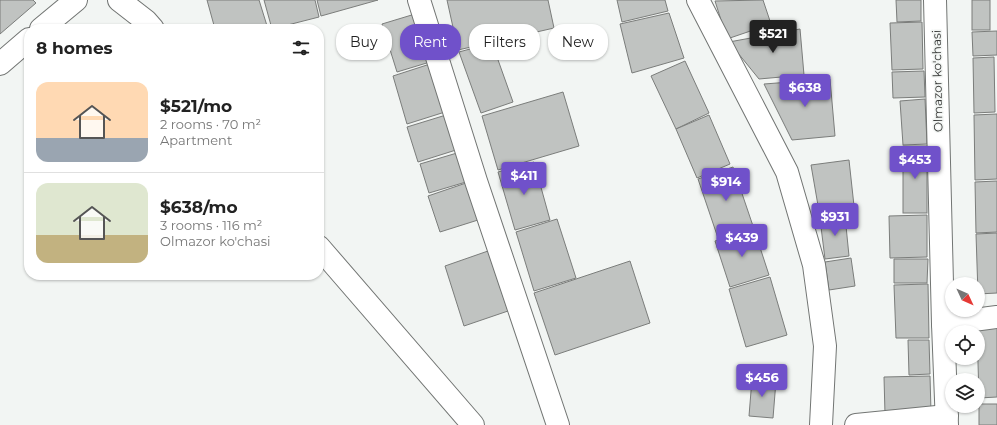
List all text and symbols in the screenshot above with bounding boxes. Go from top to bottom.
pin: $521 [749,20,797,54]
chip: Buy [336,24,392,60]
chip: Rent [400,24,461,60]
chip: Filters [469,24,540,60]
chip: New [548,24,608,60]
text: $521 [759,25,787,41]
street label: Olmazor ko'chasi [929,30,945,132]
icon: filters [290,37,312,59]
text: 8 homes [36,38,113,58]
pin: $638 [781,74,829,108]
text: $638 [789,79,821,95]
text: $521/mo [160,96,232,116]
icon: home [68,98,116,146]
text: 2 rooms · 70 m² [160,116,261,132]
text: Apartment [160,132,232,148]
pin: $453 [891,146,939,180]
text: $453 [899,151,931,167]
pin: $411 [500,162,548,196]
text: $411 [510,167,538,183]
pin: $914 [702,168,750,202]
text: $914 [711,173,741,189]
text: $638/mo [160,197,238,217]
icon: home [68,199,116,247]
pin: $931 [811,203,859,237]
text: $931 [820,208,850,224]
text: 3 rooms · 116 m² [160,217,262,233]
pin: $439 [718,224,766,258]
text: $439 [725,229,759,245]
text: Olmazor ko'chasi [160,233,271,249]
north arrow [945,277,985,317]
map controls [945,277,985,413]
button: locate [945,325,985,365]
pin: $456 [738,364,786,398]
text: $456 [745,369,779,385]
button: layers [945,373,985,413]

